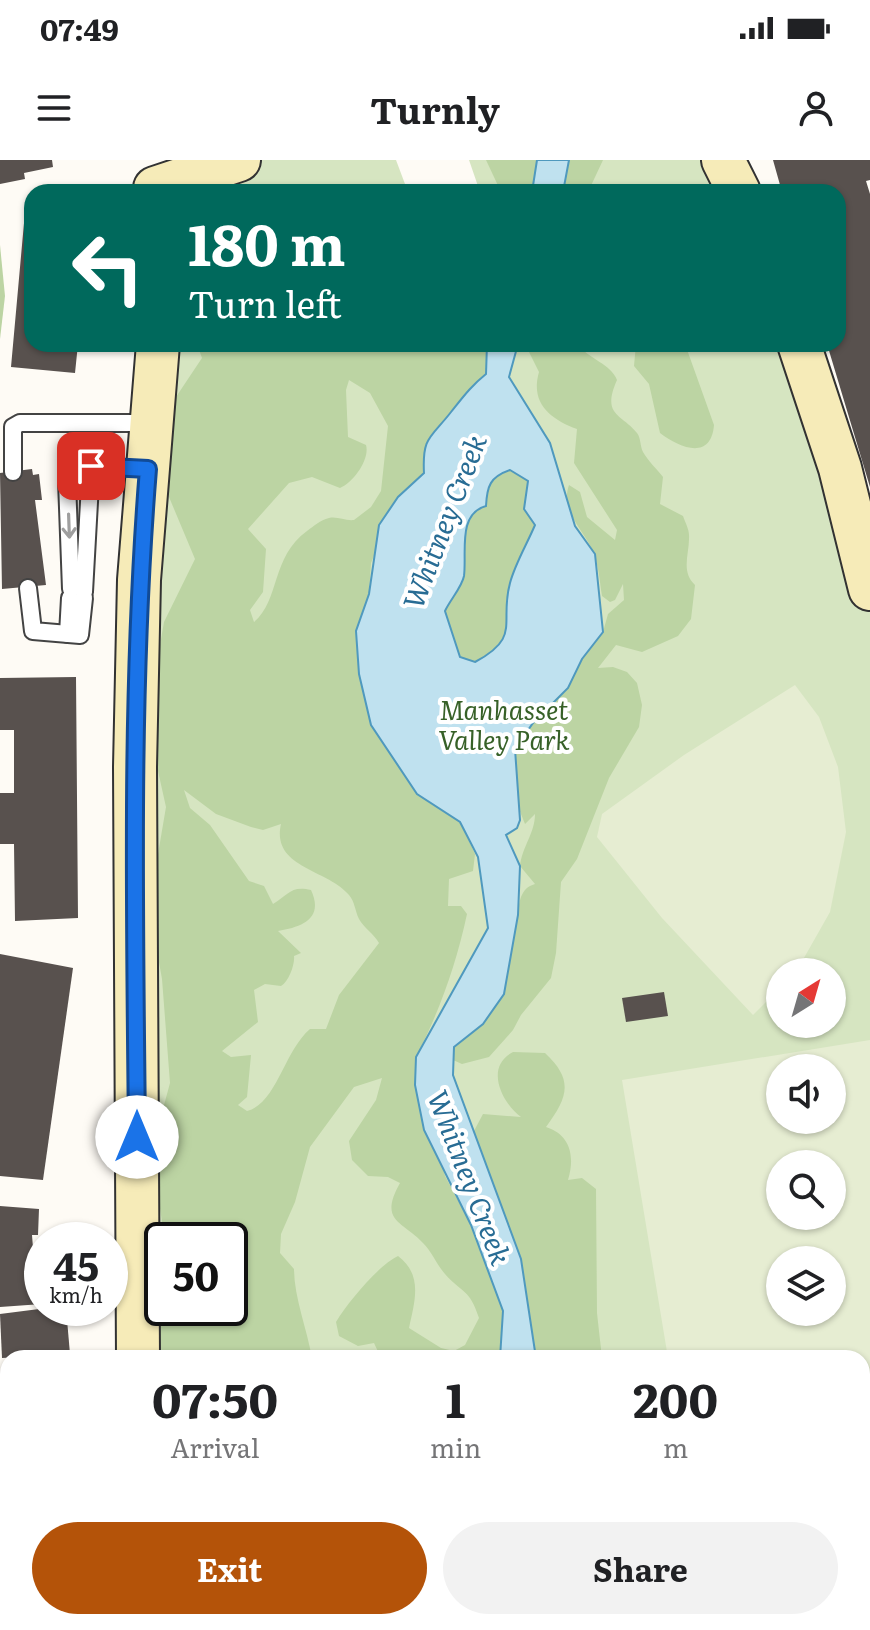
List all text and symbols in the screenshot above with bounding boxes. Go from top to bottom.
text: 07:49 [40,6,119,50]
text: Turnly [370,82,500,135]
icon: menu [32,86,76,130]
icon: person [794,86,838,130]
text: 180 m [188,200,346,283]
icon: left [56,216,160,320]
text: Turn left [188,276,342,329]
water label: Whitney Creek [390,427,496,615]
pin [57,432,125,500]
icon: arrive [69,444,113,488]
one-way arrow [61,512,76,539]
park label: Manhasset Valley Park [438,689,570,758]
north arrow [766,958,846,1038]
map controls [766,958,846,1326]
button: sound [766,1054,846,1134]
water label: Whitney Creek [418,1083,524,1271]
position arrow [95,1095,179,1179]
button: search [766,1150,846,1230]
speed limit sign: 50 [144,1222,248,1326]
text: 45 [53,1234,99,1293]
button: layers [766,1246,846,1326]
text: km/h [49,1279,103,1309]
text: 07:50 [152,1362,278,1433]
text: 1 [446,1362,465,1433]
text: 200 [633,1362,718,1433]
text: Arrival [171,1427,259,1466]
text: min [430,1427,481,1466]
text: m [663,1427,688,1466]
button: Exit [32,1522,427,1614]
button: Share [443,1522,838,1614]

